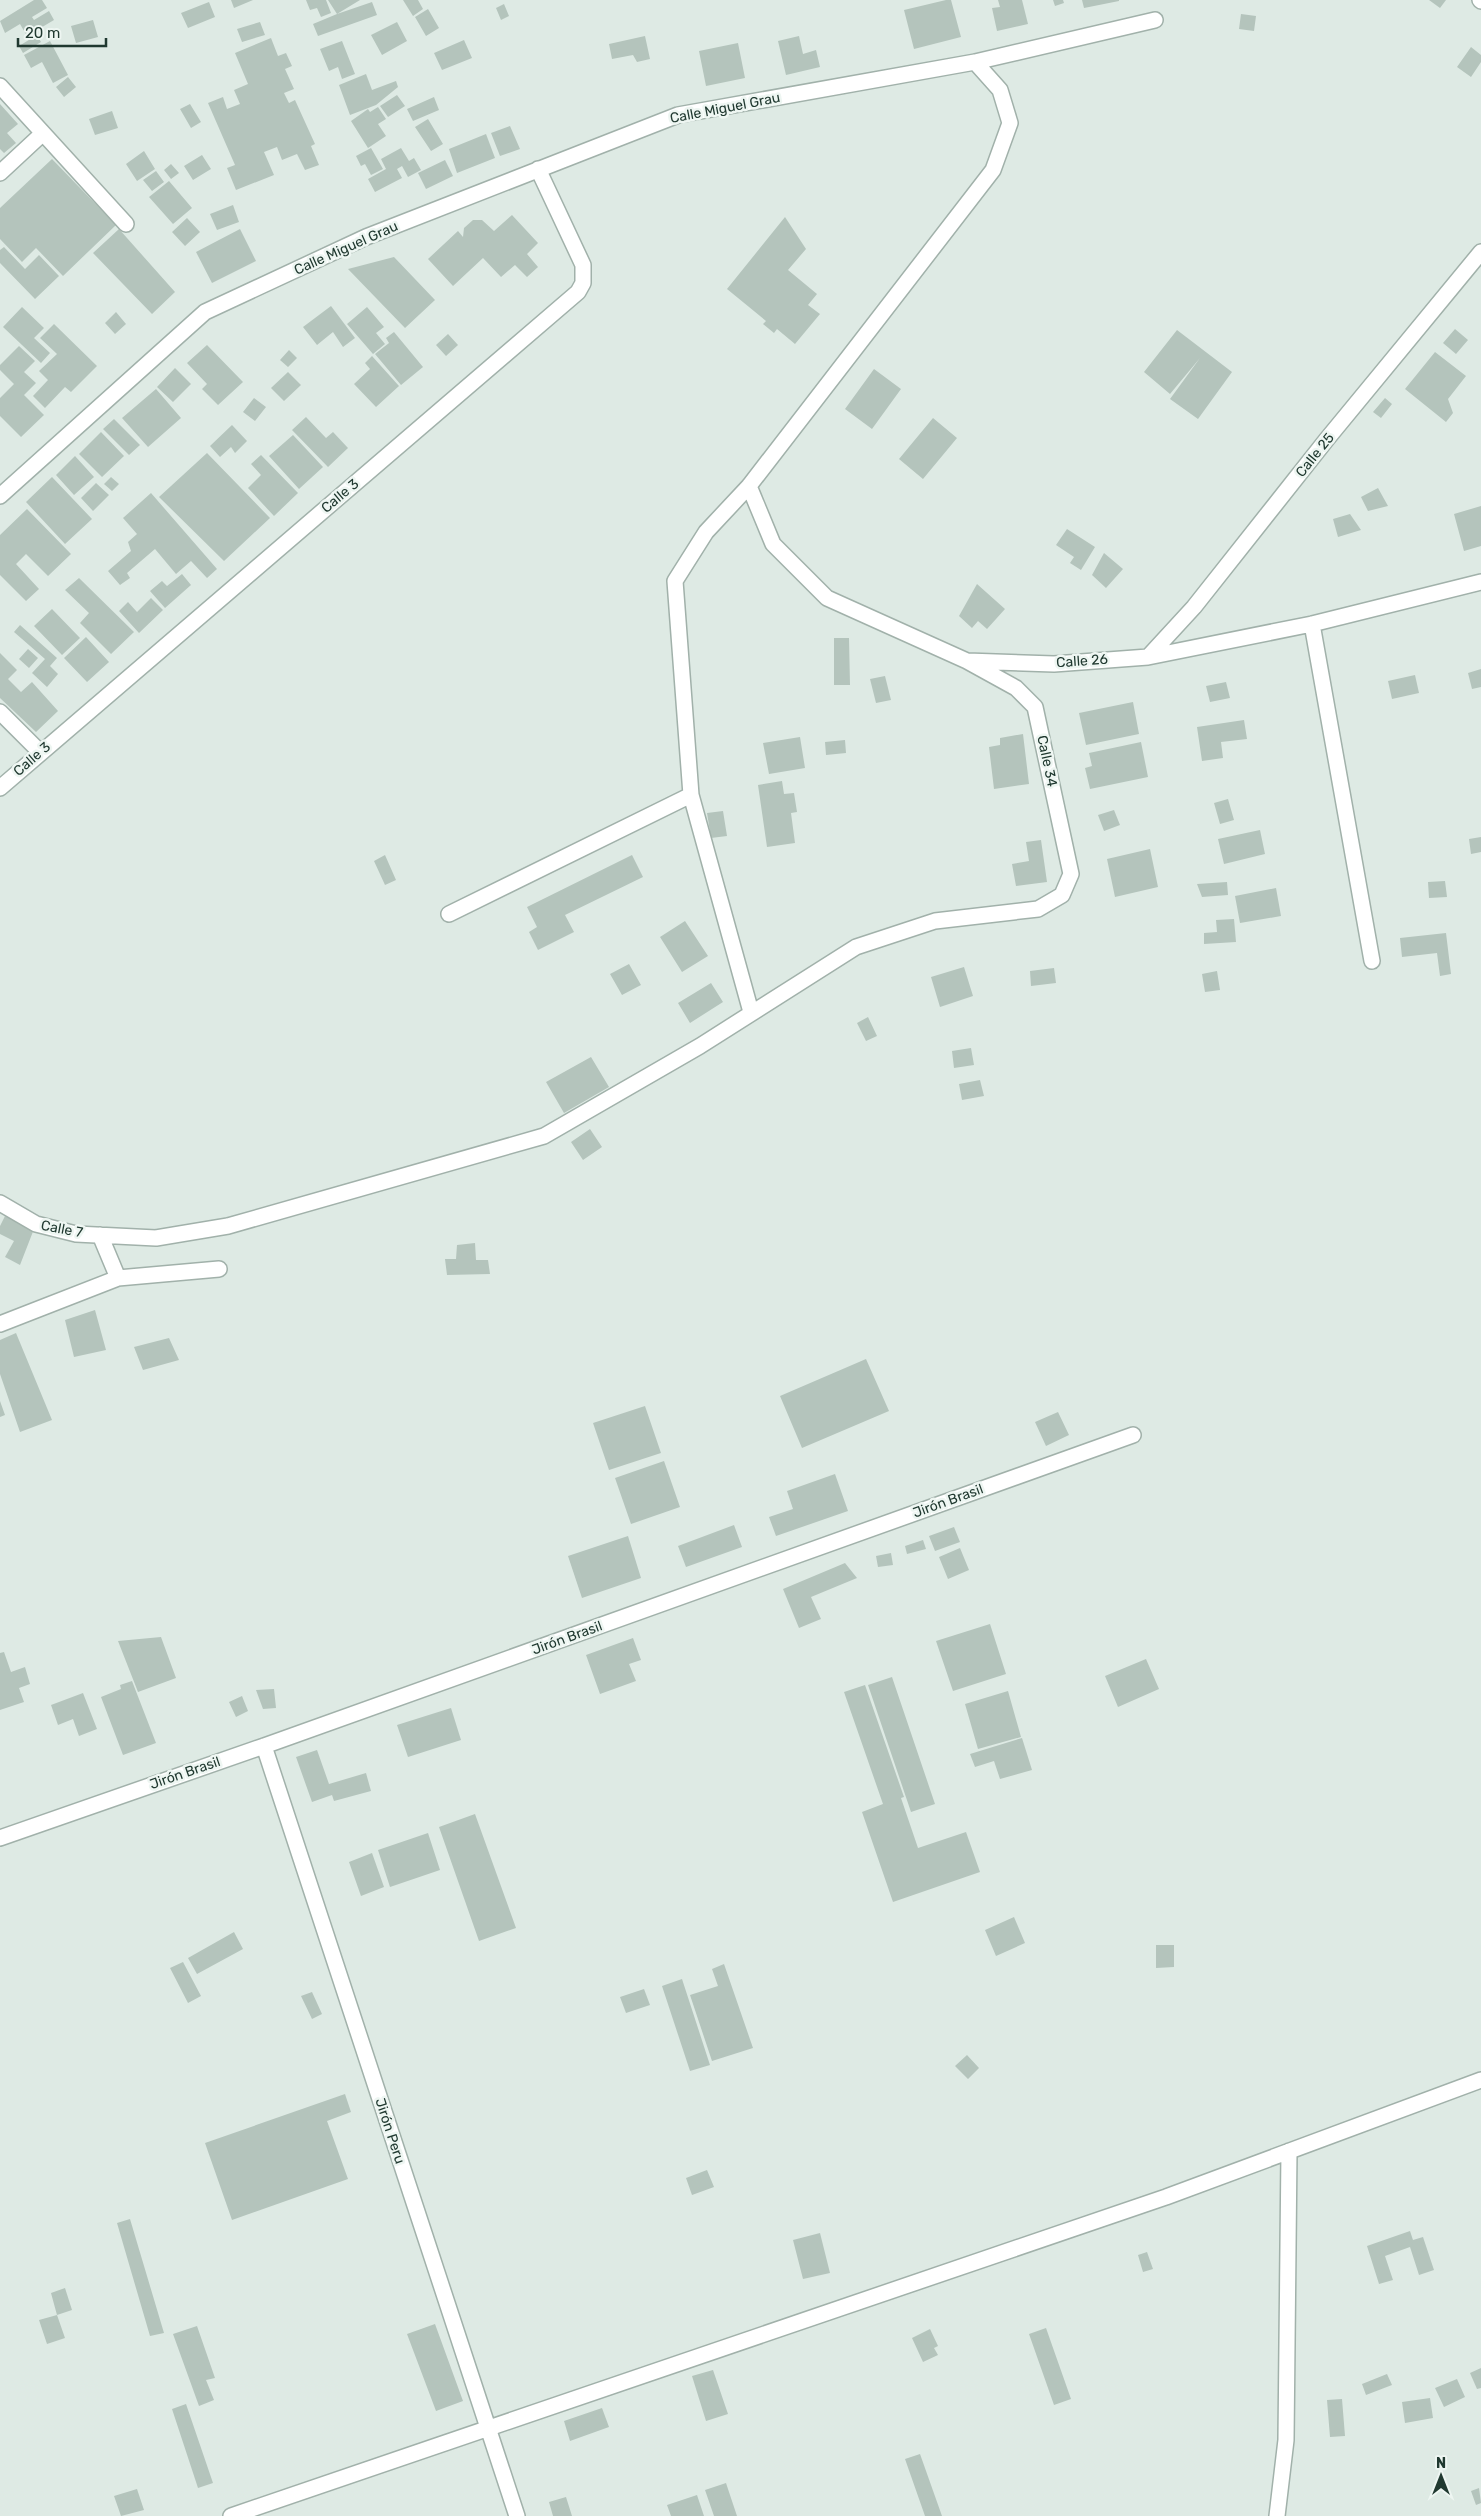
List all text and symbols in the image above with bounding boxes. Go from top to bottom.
scale bar [18,15,105,47]
text: 20 m [25,24,60,42]
street label: Calle Miguel Grau [668,89,782,127]
street label: Calle Miguel Grau [291,217,401,279]
street label: Calle 25 [1292,430,1338,480]
street label: Calle 3 [318,475,362,517]
street label: Calle 26 [1056,651,1108,671]
street label: Calle 34 [1033,734,1061,789]
street label: Calle 3 [10,738,54,780]
street label: Calle 7 [40,1217,84,1241]
street label: Jirón Brasil [911,1480,985,1522]
street label: Jirón Brasil [530,1617,604,1659]
street label: Jirón Brasil [147,1753,223,1793]
street label: Jirón Peru [371,2096,409,2166]
north arrow [1416,2451,1466,2501]
text: N [1436,2455,1446,2472]

